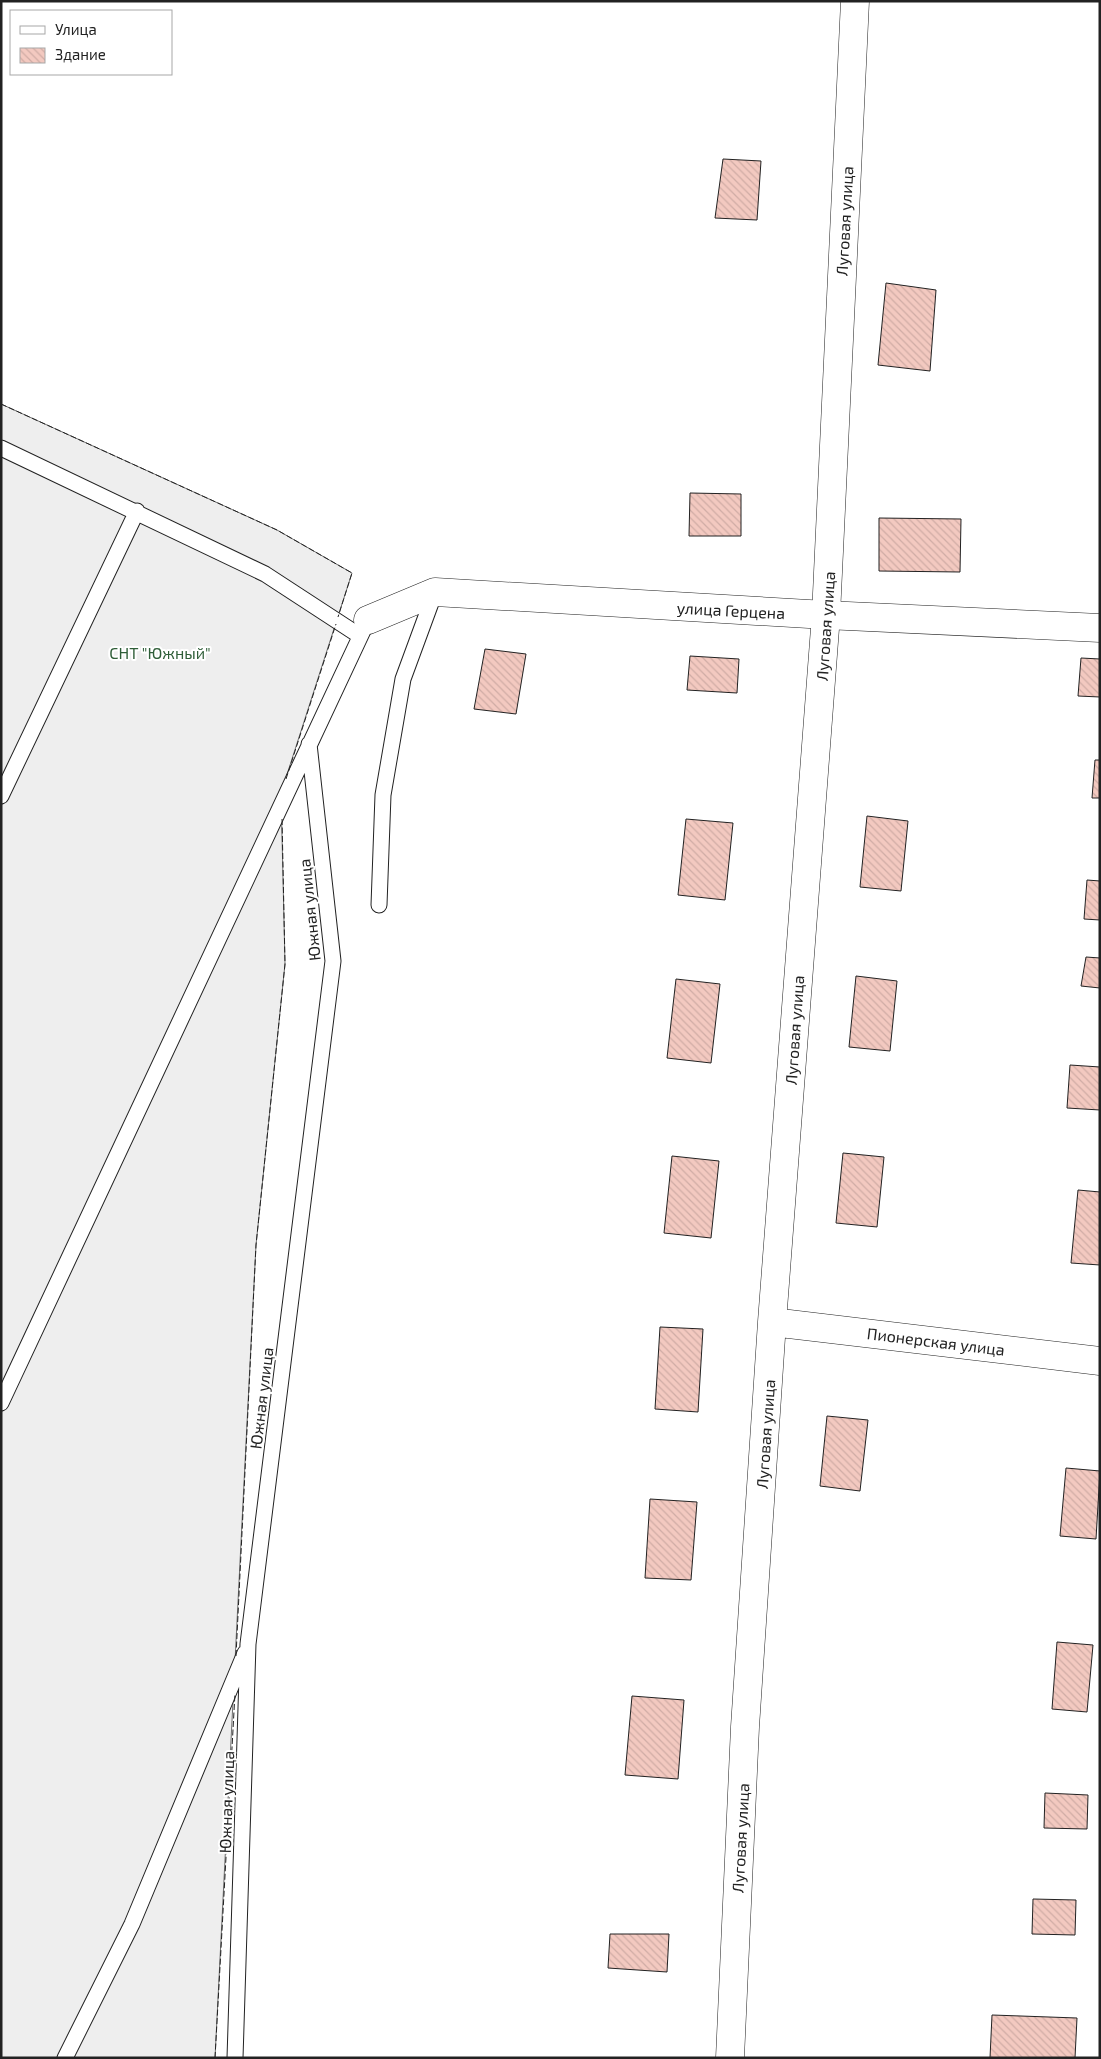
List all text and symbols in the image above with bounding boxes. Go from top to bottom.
legend [10,10,172,75]
text: Улица [55,20,97,38]
text: Здание [55,45,106,63]
street label: Луговая улица [832,166,857,276]
street label: Луговая улица [812,570,839,682]
street label: улица Герцена [676,598,786,623]
park label: СНТ "Южный" [109,643,211,662]
street label: Южная улица [294,858,325,962]
street label: Луговая улица [781,974,808,1086]
street label: Пионерская улица [866,1323,1006,1360]
street label: Южная улица [245,1346,278,1450]
street label: Луговая улица [752,1378,779,1490]
street label: Южная улица [215,1750,238,1854]
street label: Луговая улица [728,1783,753,1893]

